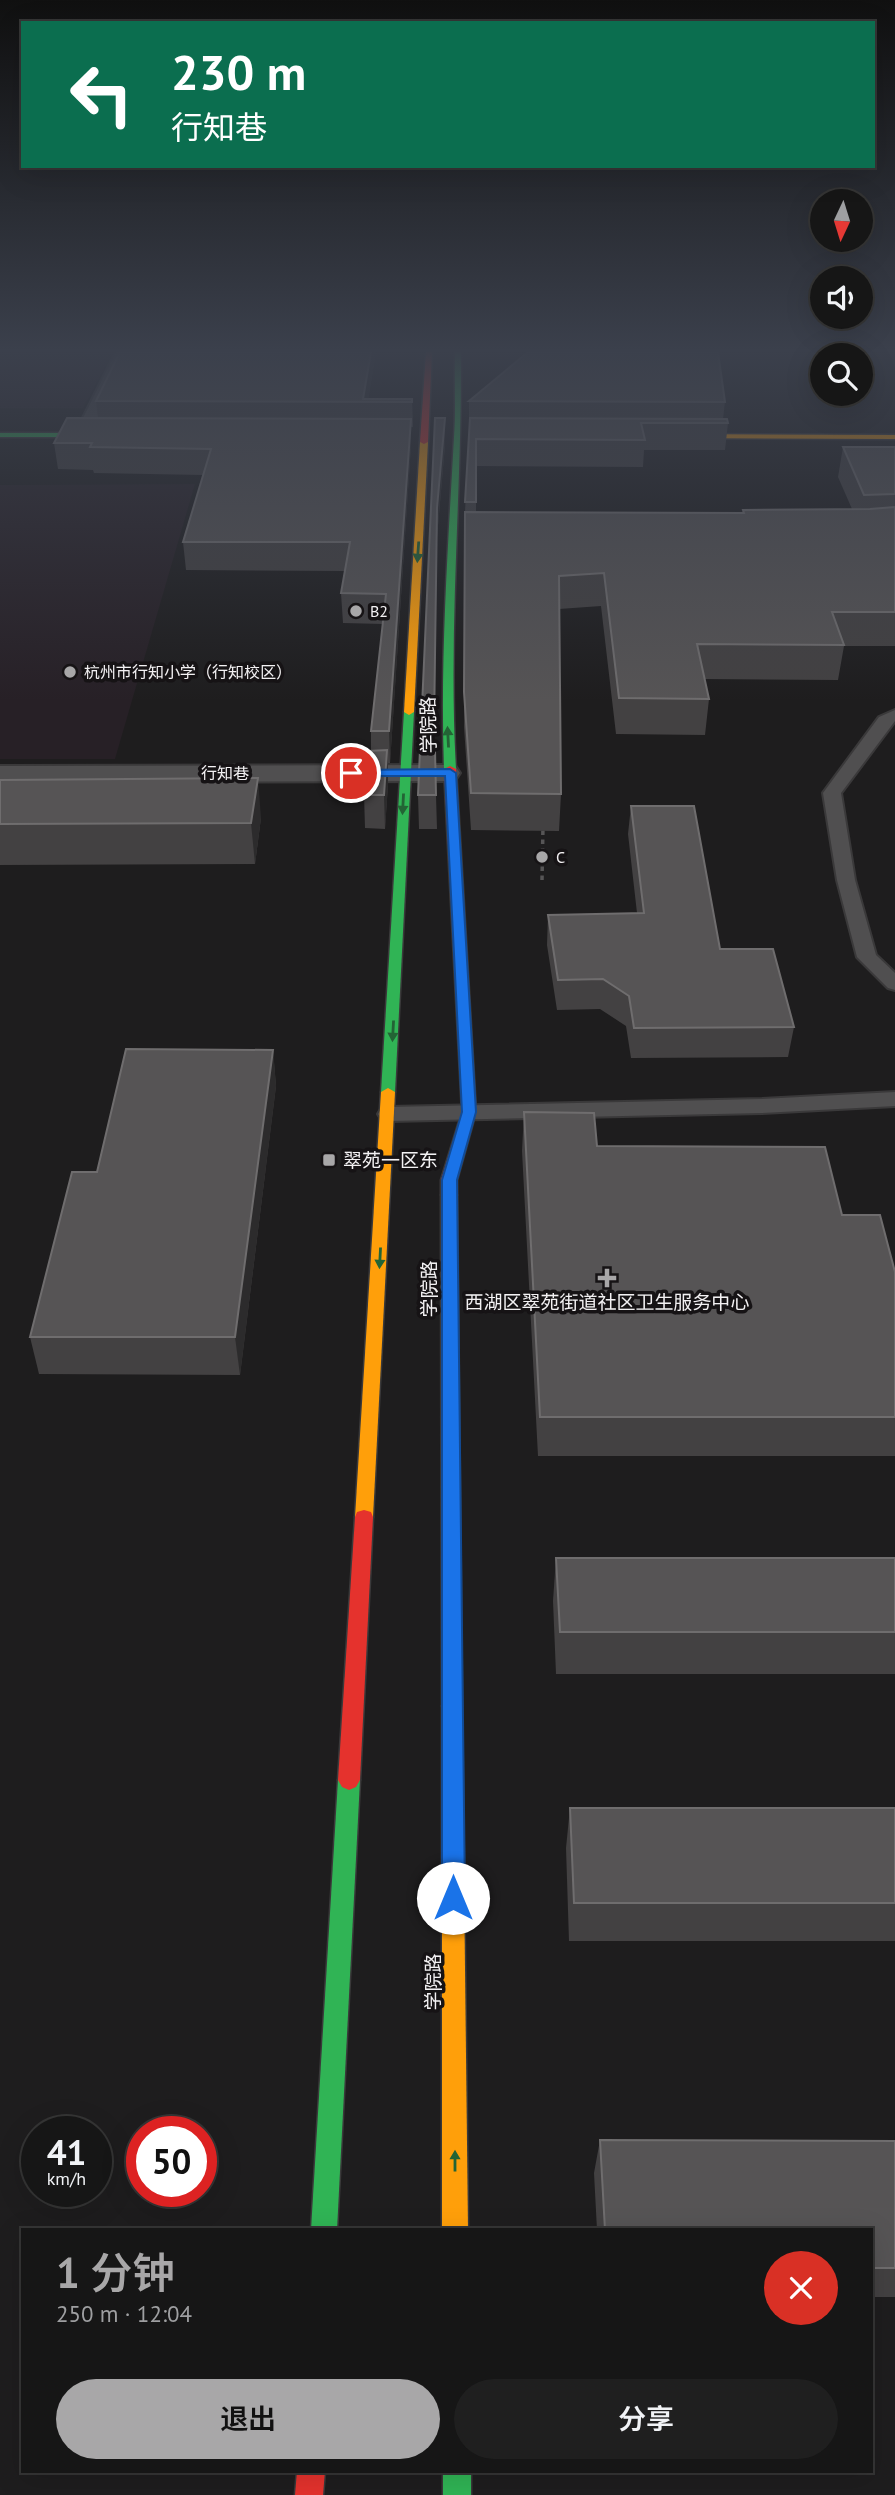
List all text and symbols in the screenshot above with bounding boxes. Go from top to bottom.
text: 230 m [171,40,306,104]
icon: left [56,49,147,140]
text: 行知巷 [171,106,267,148]
north arrow [810,189,873,252]
map controls [810,189,873,406]
button: sound [810,266,873,329]
button: search [810,343,873,406]
one-way arrow [413,542,424,564]
place label: B2 [370,601,388,621]
marker: B2 [348,603,364,619]
place label: 杭州市行知小学（行知校区） [84,662,292,682]
marker: 杭州市行知小学（行知校区） [62,664,78,680]
street label: 学院路 [416,696,440,754]
one-way arrow [443,725,454,747]
pin [321,743,381,803]
icon: arrive [332,754,370,792]
street label: 行知巷 [201,763,249,783]
one-way arrow [398,793,409,815]
place label: C [556,847,565,867]
marker: C [534,849,550,865]
one-way arrow [387,1020,398,1042]
place label: 翠苑一区东 [343,1148,438,1172]
marker: 翠苑一区东 [321,1152,337,1168]
one-way arrow [374,1247,385,1269]
street label: 学院路 [417,1260,441,1318]
marker: 西湖区翠苑街道社区卫生服务中心 [597,1268,617,1288]
place label: 西湖区翠苑街道社区卫生服务中心 [464,1290,750,1314]
position arrow [416,1861,490,1935]
street label: 学院路 [421,1953,445,2011]
speed limit sign: 50 [126,2116,217,2207]
text: 41 [47,2129,86,2175]
one-way arrow [449,2150,461,2172]
text: km/h [47,2167,86,2190]
text: 1 分钟 [56,2245,174,2300]
button: close [764,2251,838,2325]
text: 250 m · 12:04 [56,2299,192,2328]
button: 退出 [56,2379,440,2459]
button: 分享 [454,2379,838,2459]

